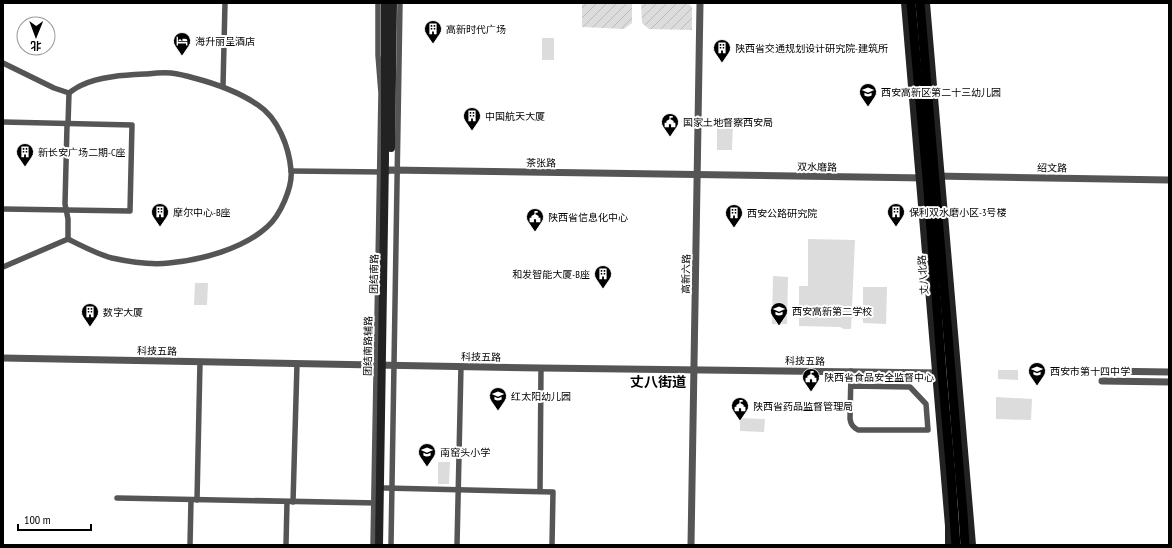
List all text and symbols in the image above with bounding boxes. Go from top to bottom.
north arrow [16,16,56,56]
building icon: 高新时代广场 [423,19,443,44]
place label: 高新时代广场 [446,23,506,36]
hotel icon: 海升丽呈酒店 [172,31,192,56]
place label: 海升丽呈酒店 [195,35,255,48]
building icon: 陕西省交通规划设计研究院-建筑所 [712,38,732,63]
text: 北 [30,39,41,53]
place label: 陕西省交通规划设计研究院-建筑所 [735,42,888,55]
school or university icon: 西安高新区第二十三幼儿园 [858,82,878,107]
place label: 西安高新区第二十三幼儿园 [881,86,1001,99]
building icon: 中国航天大厦 [462,106,482,131]
place label: 中国航天大厦 [485,110,545,123]
public building icon: 国家土地督察西安局 [660,112,680,137]
place label: 国家土地督察西安局 [683,116,773,129]
building icon: 新长安广场二期-C座 [15,142,35,167]
place label: 新长安广场二期-C座 [38,146,126,159]
street label: 茶张路 [526,156,556,170]
street label: 双水磨路 [797,160,837,174]
street label: 绍文路 [1037,161,1067,175]
building icon: 摩尔中心-B座 [150,202,170,227]
building icon: 保利双水磨小区-3号楼 [886,202,906,227]
building icon: 西安公路研究院 [724,203,744,228]
place label: 摩尔中心-B座 [173,206,231,219]
place label: 保利双水磨小区-3号楼 [909,206,1006,219]
public building icon: 陕西省信息化中心 [525,207,545,232]
place label: 西安公路研究院 [747,207,817,220]
place label: 陕西省信息化中心 [548,211,628,224]
street label: 团结南路 [367,254,381,294]
street label: 高新六路 [679,254,693,294]
street label: 丈八北路 [915,255,931,295]
building icon: 和发智能大厦-B座 [593,264,613,289]
place label: 和发智能大厦-B座 [512,268,590,281]
school or university icon: 西安高新第二学校 [769,301,789,326]
building icon: 数字大厦 [80,302,100,327]
place label: 西安高新第二学校 [792,305,872,318]
place label: 数字大厦 [103,306,143,319]
street label: 团结南路辅路 [361,316,375,376]
street label: 科技五路 [137,344,177,358]
street label: 科技五路 [461,350,501,364]
street label: 科技五路 [785,354,825,368]
school or university icon: 西安市第十四中学 [1027,361,1047,386]
place label: 西安市第十四中学 [1050,365,1130,378]
public building icon: 陕西省食品安全监督中心 [801,367,821,392]
place label: 陕西省食品安全监督中心 [824,371,934,384]
district label: 丈八街道 [630,373,686,391]
school or university icon: 红太阳幼儿园 [488,386,508,411]
place label: 红太阳幼儿园 [511,390,571,403]
public building icon: 陕西省药品监督管理局 [730,396,750,421]
place label: 陕西省药品监督管理局 [753,400,853,413]
school or university icon: 南窑头小学 [417,442,437,467]
place label: 南窑头小学 [440,446,490,459]
scale bar [18,506,91,532]
text: 100 m [24,512,51,527]

